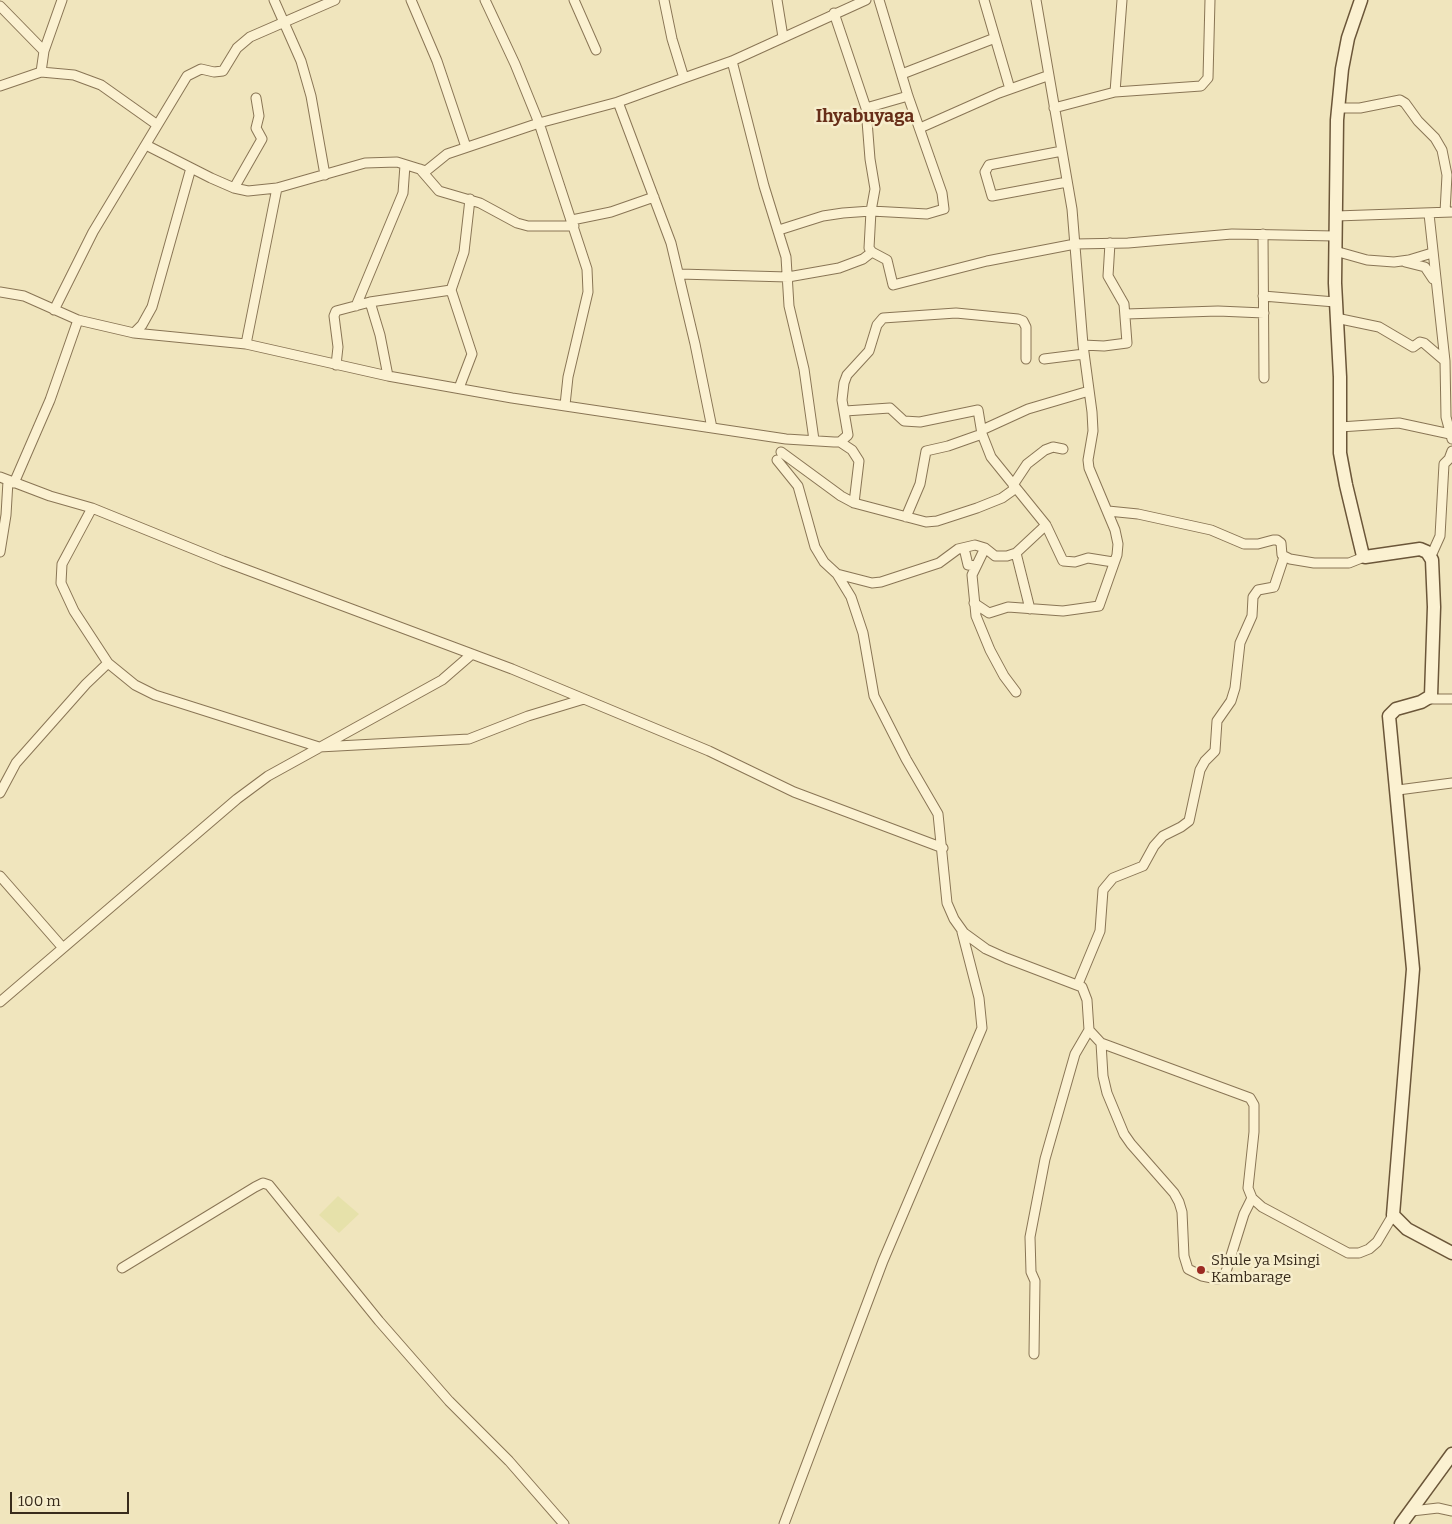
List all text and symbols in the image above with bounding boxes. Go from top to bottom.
district label: Ihyabuyaga [816,106,914,128]
place label: Shule ya Msingi Kambarage [1211,1252,1320,1287]
marker: Shule ya Msingi Kambarage [1195,1264,1207,1276]
scale bar [12,1482,131,1514]
text: 100 m [18,1492,61,1510]

